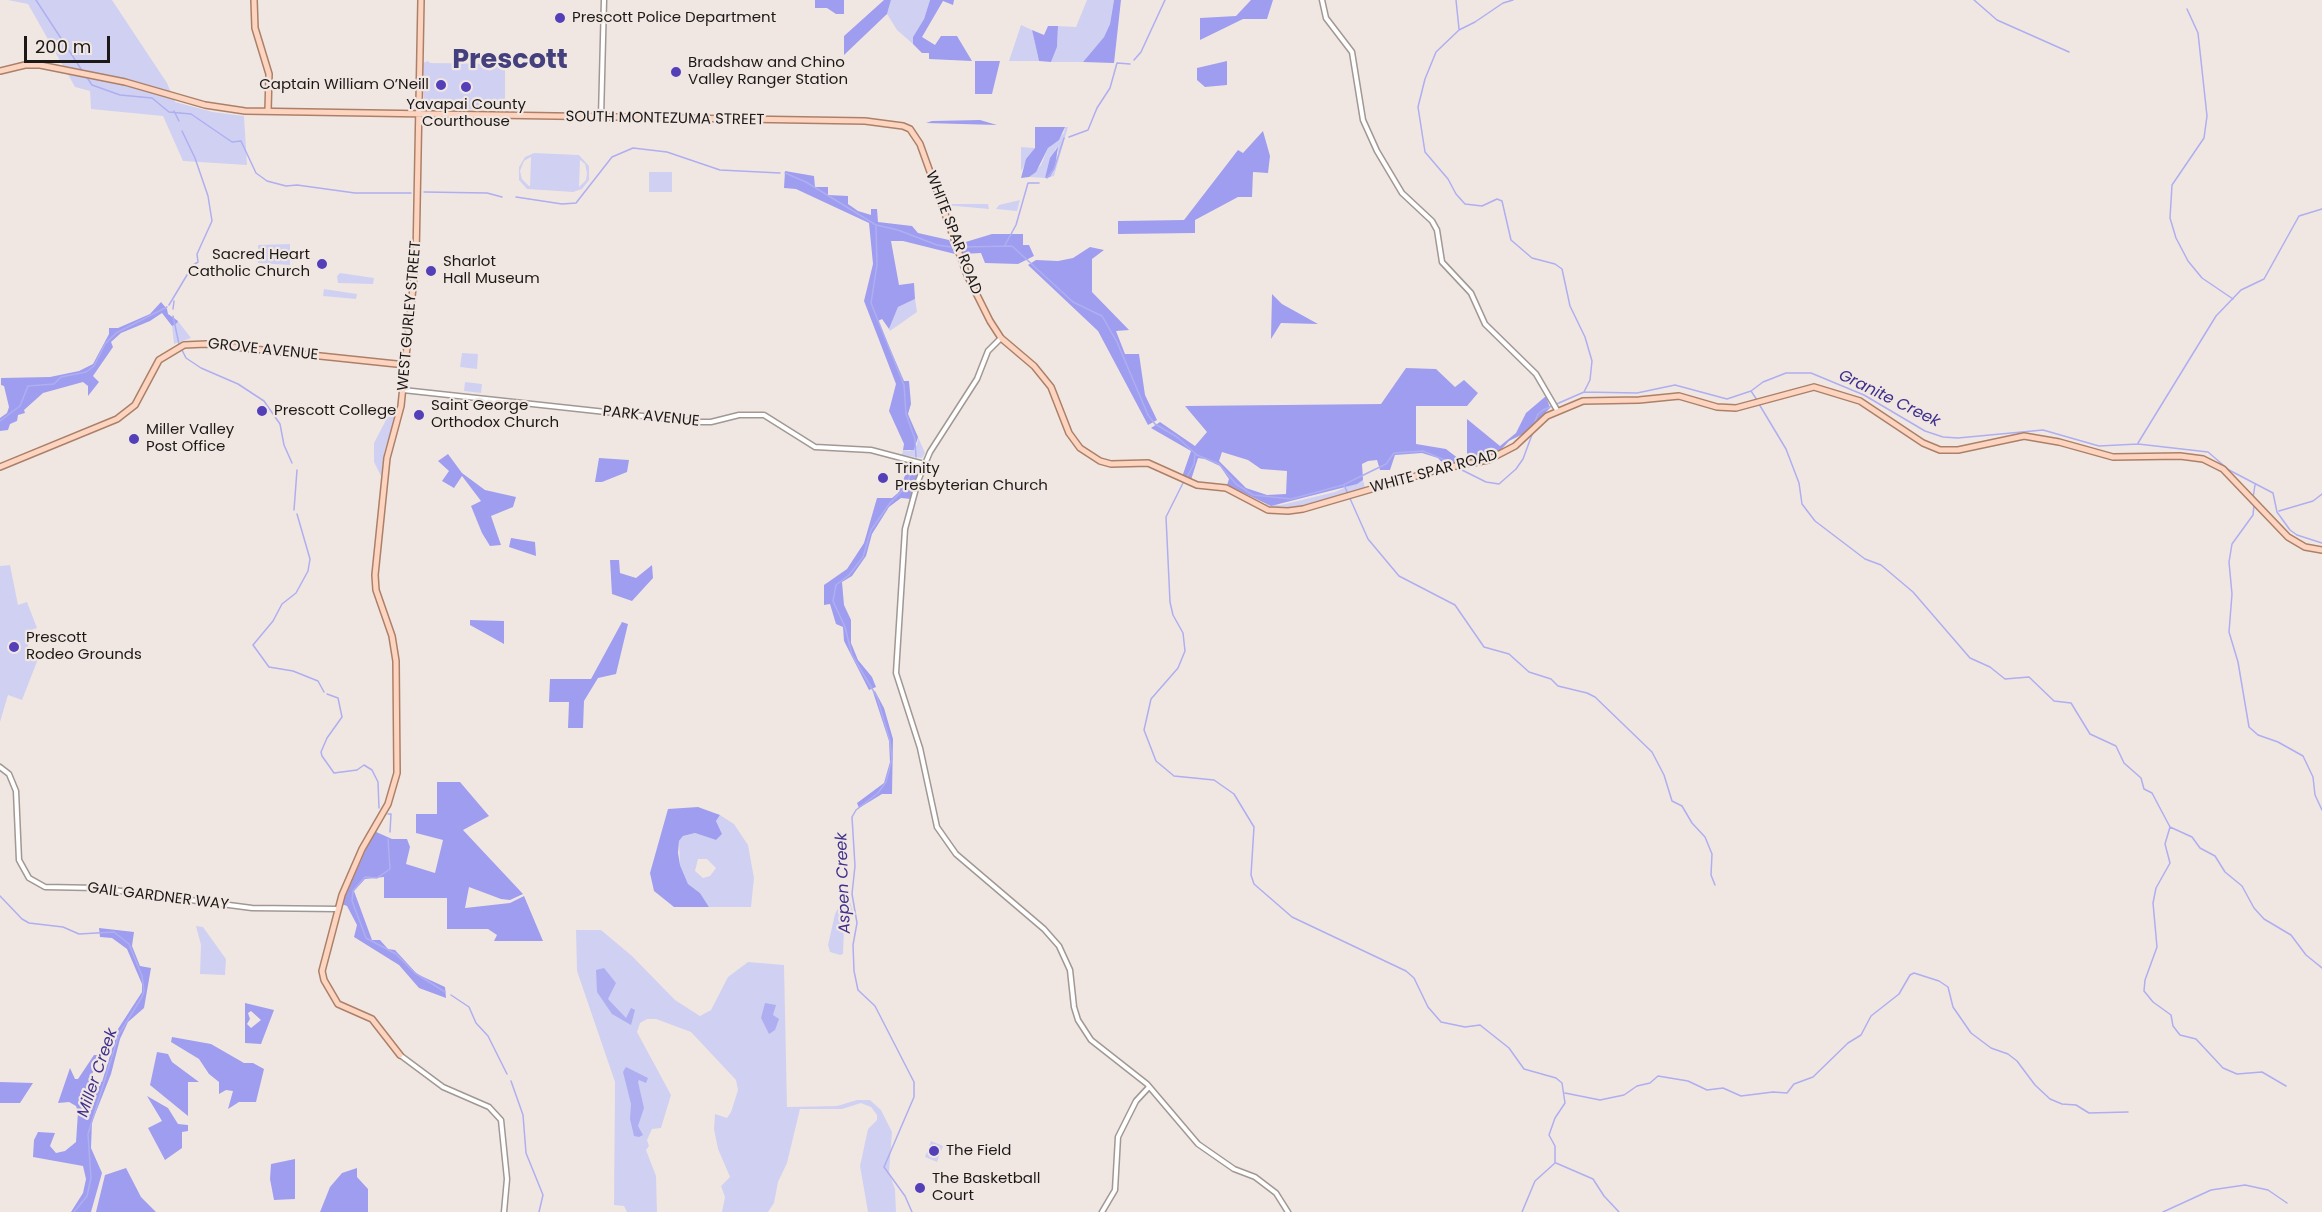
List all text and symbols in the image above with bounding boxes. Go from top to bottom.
place label: Prescott Police Department [572,9,776,27]
marker: Prescott Police Department [553,11,567,25]
scale bar [27,24,112,62]
text: 200 m [35,34,91,59]
district label: Prescott [452,45,568,77]
place label: Bradshaw and Chino Valley Ranger Station [688,54,848,89]
marker: Bradshaw and Chino Valley Ranger Station [669,65,683,79]
place label: Captain William O’Neill [259,76,429,94]
marker: Captain William O’Neill [434,78,448,92]
marker: Yavapai County Courthouse [459,80,473,94]
place label: Yavapai County Courthouse [406,96,526,131]
street label: SOUTH MONTEZUMA STREET [565,108,765,130]
street label: WHITE SPAR ROAD [921,169,985,297]
street label: WEST GURLEY STREET [394,240,426,392]
place label: Sacred Heart Catholic Church [188,246,310,281]
place label: Sharlot Hall Museum [443,253,540,288]
marker: Sacred Heart Catholic Church [315,257,329,271]
marker: Sharlot Hall Museum [424,264,438,278]
street label: GROVE AVENUE [207,335,319,365]
water label: Granite Creek [1835,366,1943,432]
place label: Saint George Orthodox Church [431,397,559,432]
place label: Prescott College [274,402,396,420]
street label: PARK AVENUE [602,403,700,431]
marker: Prescott College [255,404,269,418]
marker: Saint George Orthodox Church [412,408,426,422]
place label: Miller Valley Post Office [146,421,234,456]
marker: Miller Valley Post Office [127,432,141,446]
street label: WHITE SPAR ROAD [1368,446,1500,498]
place label: Trinity Presbyterian Church [895,460,1048,495]
marker: Trinity Presbyterian Church [876,471,890,485]
place label: Prescott Rodeo Grounds [26,629,142,664]
marker: Prescott Rodeo Grounds [7,640,21,654]
water label: Aspen Creek [833,832,855,934]
street label: GAIL GARDNER WAY [86,879,230,915]
water label: Miller Creek [74,1026,122,1120]
place label: The Field [946,1142,1011,1160]
marker: The Field [927,1144,941,1158]
place label: The Basketball Court [932,1170,1040,1205]
marker: The Basketball Court [913,1181,927,1195]

